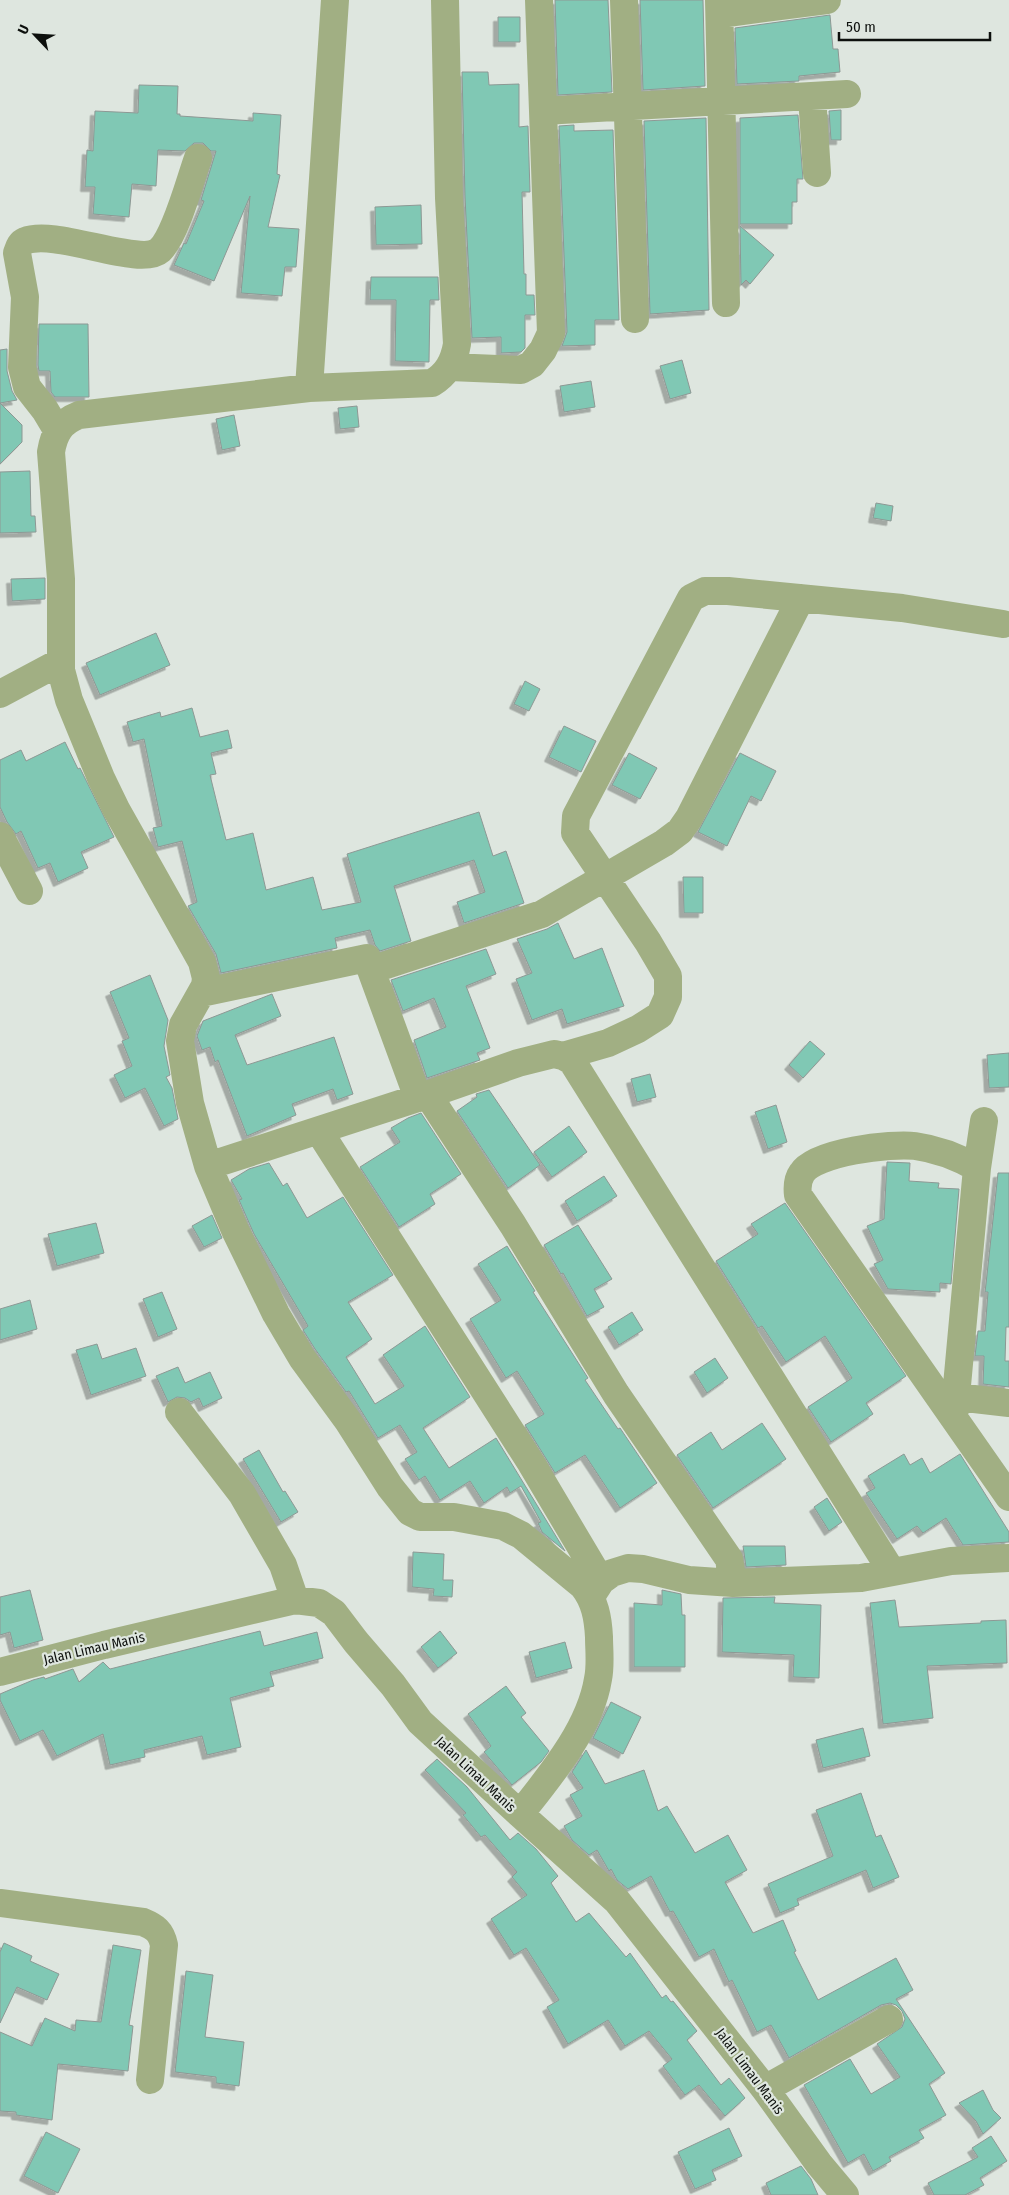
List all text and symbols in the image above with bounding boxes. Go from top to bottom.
north arrow [10,10,60,60]
scale bar [839,10,990,42]
text: 50 m [846,18,876,36]
text: U [14,22,33,37]
street label: Jalan Limau Manis [42,1629,146,1668]
street label: Jalan Limau Manis [432,1733,519,1816]
street label: Jalan Limau Manis [712,2025,788,2118]

